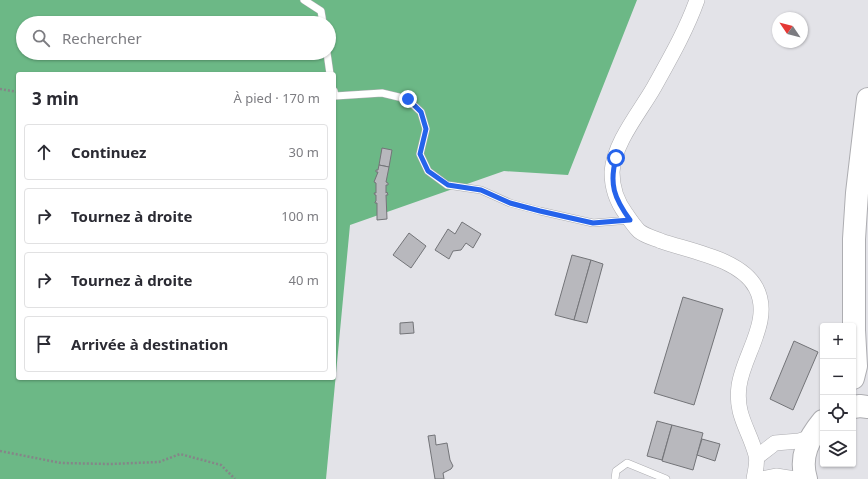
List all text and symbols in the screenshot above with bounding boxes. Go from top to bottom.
north arrow [772,12,808,48]
search box [16,16,336,60]
icon: search [30,27,52,49]
text: Rechercher [62,28,142,48]
text: 3 min [32,87,79,110]
text: À pied · 170 m [234,89,320,107]
route end [399,90,417,108]
icon: ahead [33,141,55,163]
text: Continuez [71,142,146,162]
text: 30 m [289,143,319,161]
route start [607,149,625,167]
icon: right [33,205,55,227]
text: Tournez à droite [71,206,192,226]
text: 100 m [281,207,319,225]
icon: right [33,269,55,291]
text: Tournez à droite [71,270,192,290]
text: 40 m [289,271,319,289]
map controls [820,323,856,467]
button: + [820,323,856,359]
icon: arrive [33,333,55,355]
text: Arrivée à destination [71,334,228,354]
button: − [820,359,856,395]
button: locate [820,395,856,431]
button: layers [820,431,856,467]

